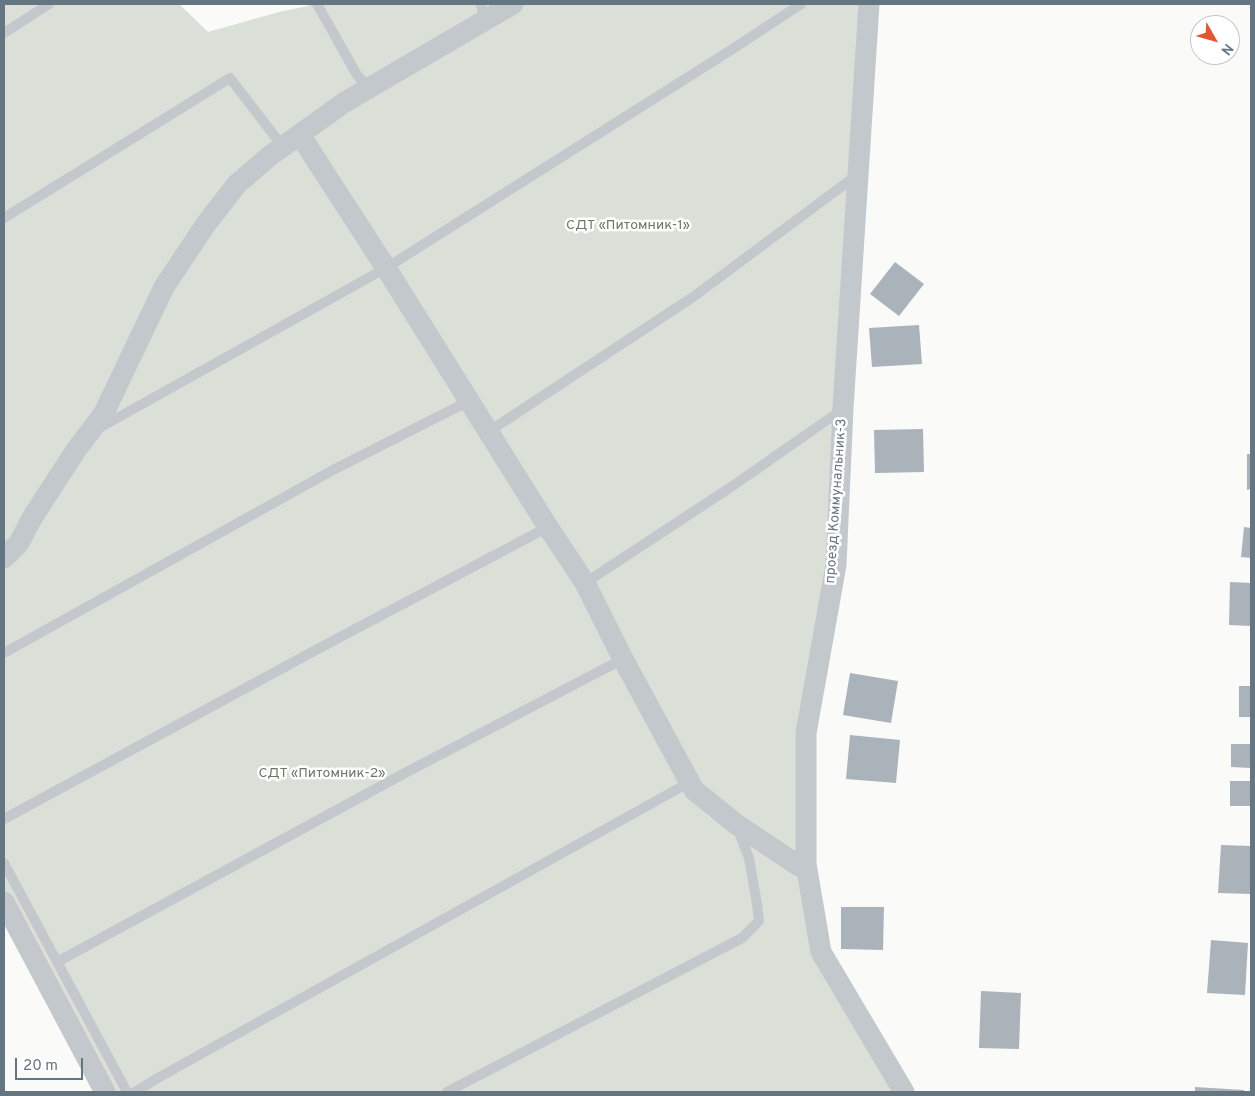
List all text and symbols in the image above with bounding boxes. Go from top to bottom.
north arrow [1190,15,1240,65]
text: N [1217,40,1236,58]
park label: СДТ «Питомник-1» [566,218,690,234]
street label: проезд Коммунальник-3 [823,418,851,584]
park label: СДТ «Питомник-2» [258,766,386,782]
scale bar [18,1048,85,1080]
text: 20 m [23,1057,58,1076]

